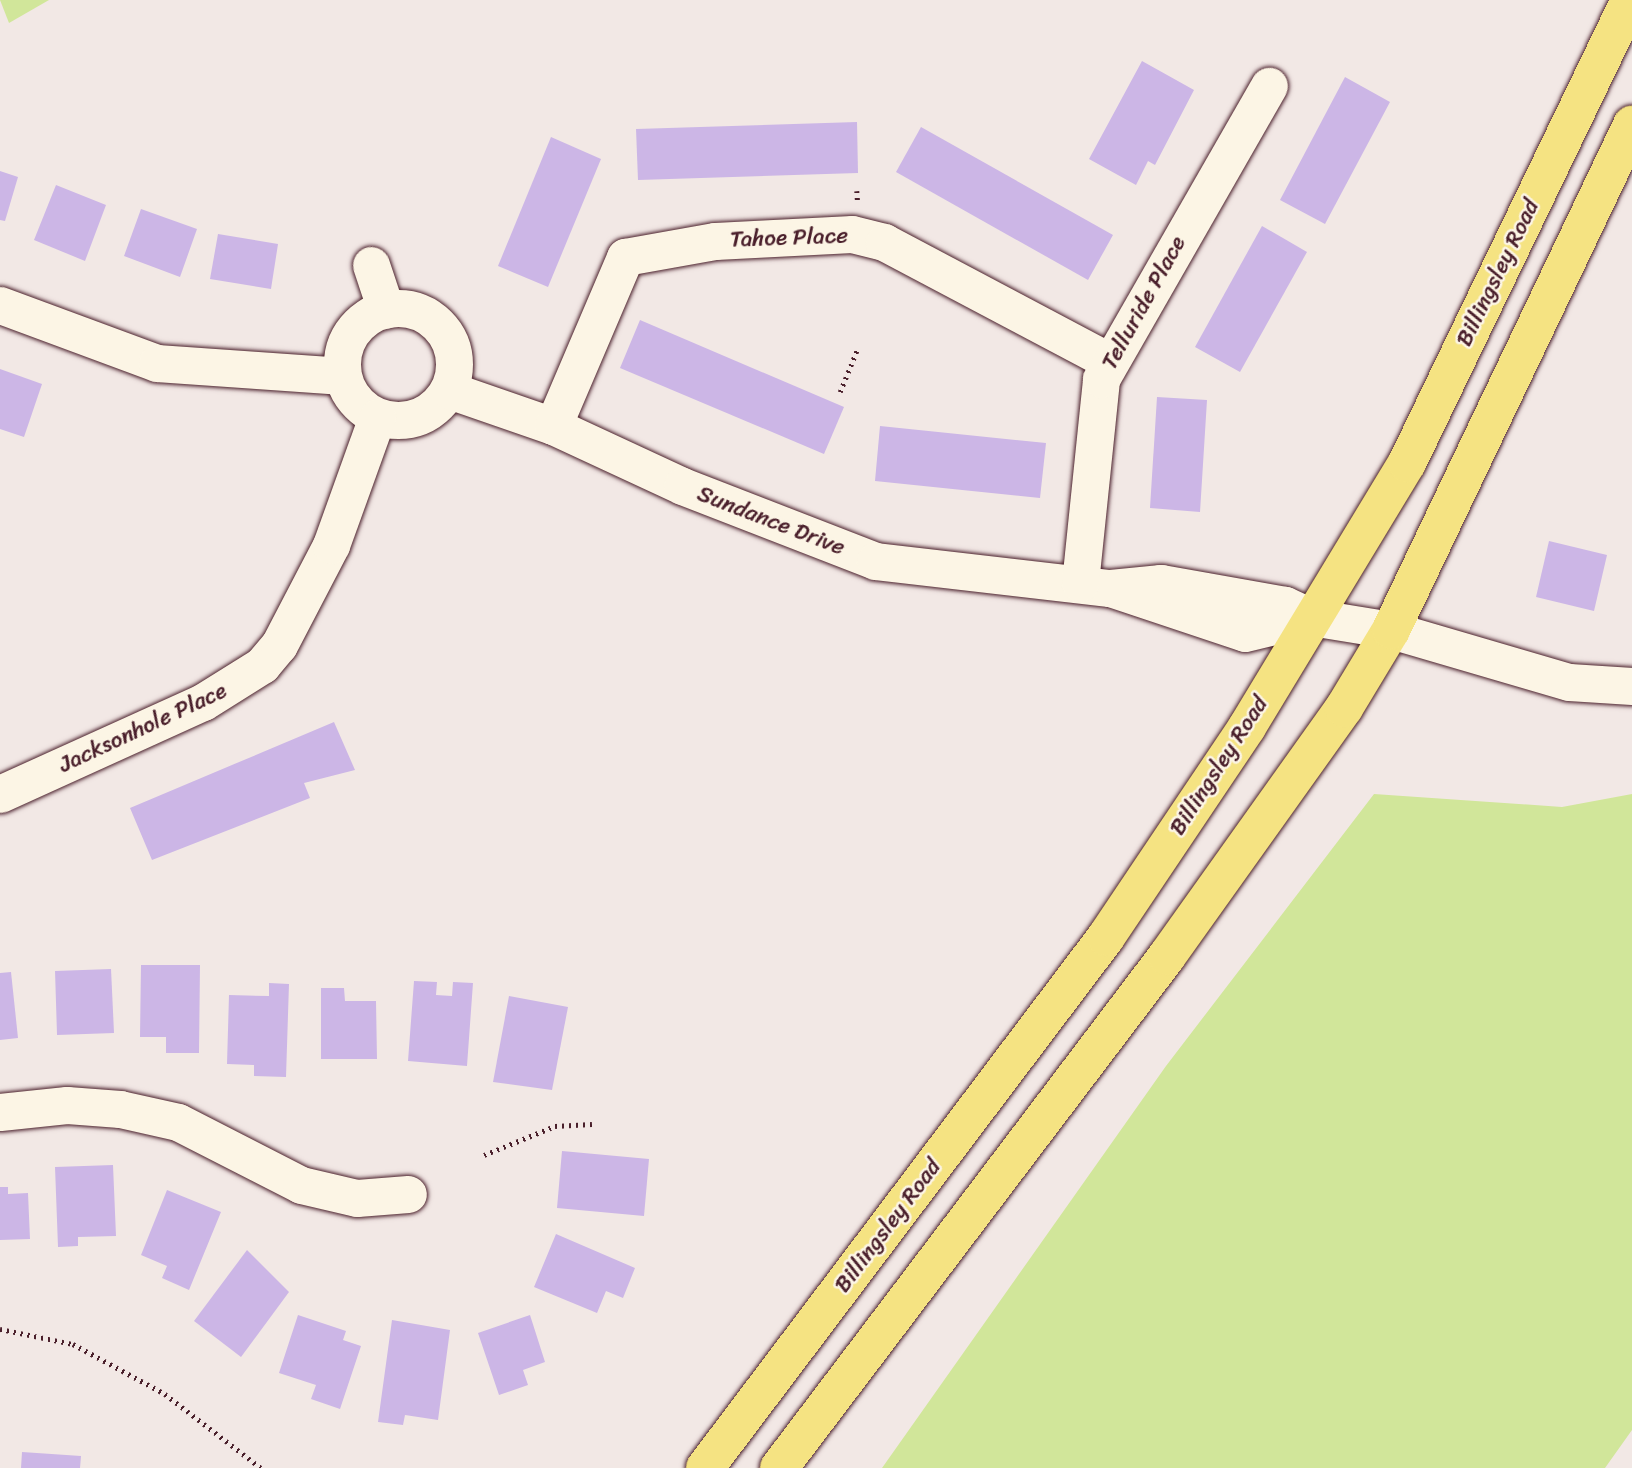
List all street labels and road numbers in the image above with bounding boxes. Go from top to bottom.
street label: Billingsley Road [1451,195,1545,351]
street label: Tahoe Place [729,222,849,254]
street label: Telluride Place [1096,231,1192,375]
street label: Sundance Drive [693,480,849,562]
street label: Jacksonhole Place [54,677,232,779]
street label: Billingsley Road [1164,691,1274,841]
street label: Billingsley Road [829,1154,947,1298]

